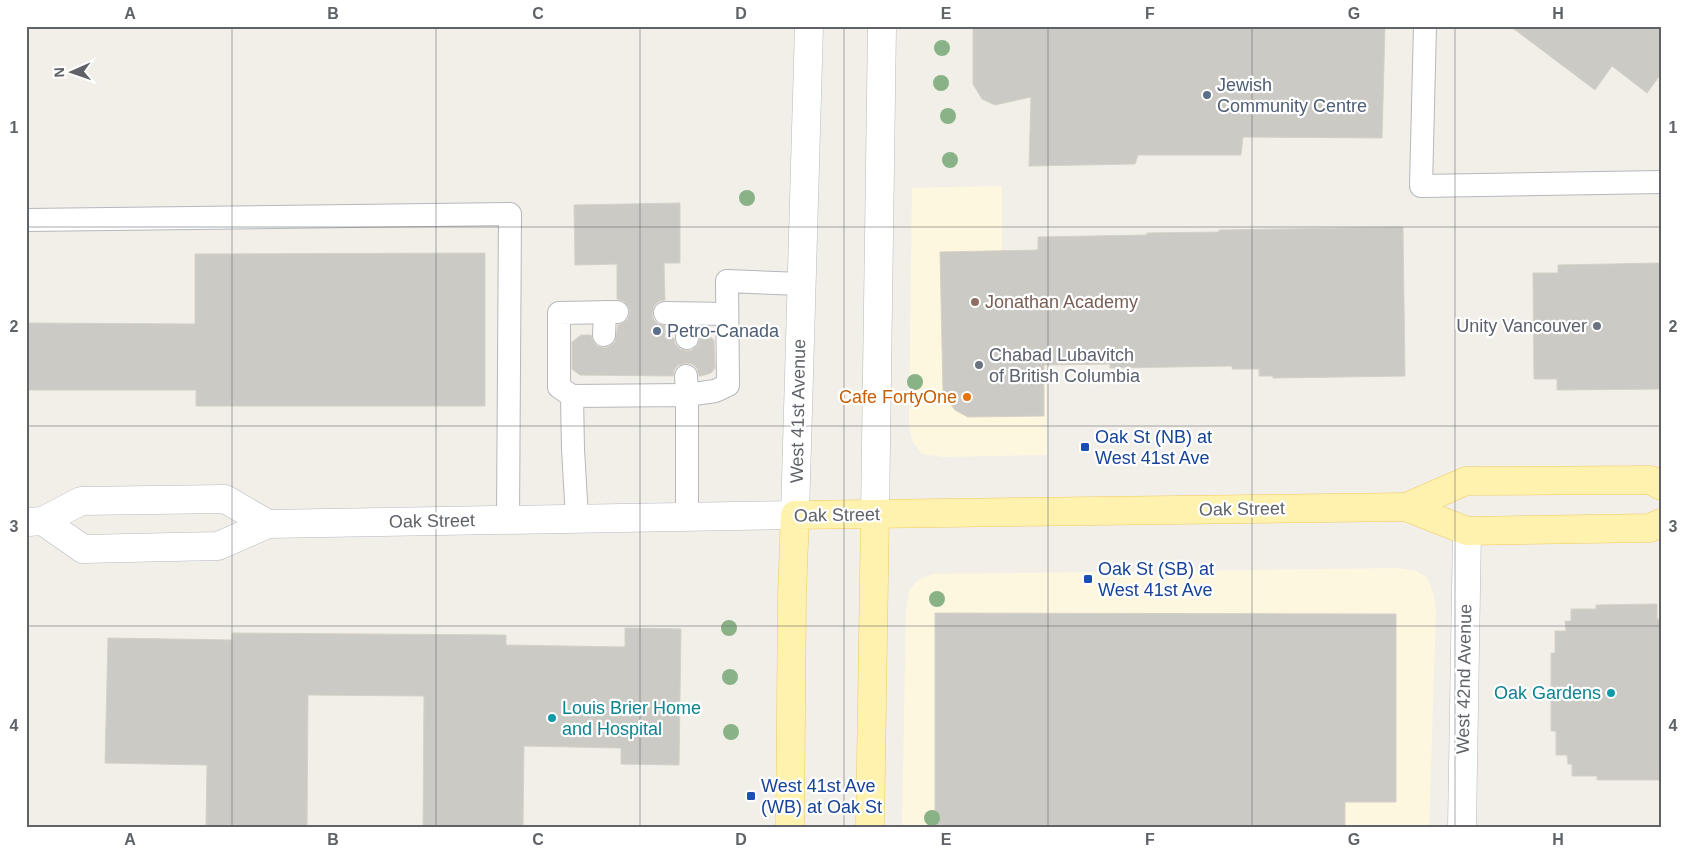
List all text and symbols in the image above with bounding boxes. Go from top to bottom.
text: A [124,5,136,22]
text: B [327,5,339,22]
text: C [532,5,544,22]
text: D [735,5,747,22]
text: E [941,5,952,22]
text: F [1145,5,1155,22]
text: G [1348,5,1360,22]
text: H [1552,5,1564,22]
north arrow [48,48,98,98]
text: N [51,67,67,78]
place label: Jewish Community Centre [1217,75,1367,116]
marker: Jewish Community Centre [1201,89,1213,101]
text: 1 [10,119,19,136]
text: 1 [1669,119,1678,136]
place label: Jonathan Academy [985,292,1138,312]
marker: Jonathan Academy [969,296,981,308]
place label: Unity Vancouver [1456,316,1587,336]
text: 2 [10,318,19,335]
text: 2 [1669,318,1678,335]
marker: Unity Vancouver [1591,320,1603,332]
place label: Petro-Canada [667,321,780,341]
marker: Petro-Canada [651,325,663,337]
street label: West 41st Avenue [787,339,809,483]
place label: Chabad Lubavitch of British Columbia [989,345,1141,386]
marker: Chabad Lubavitch of British Columbia [973,359,985,371]
place label: Cafe FortyOne [839,387,957,407]
marker: Cafe FortyOne [961,391,973,403]
place label: Oak St (NB) at West 41st Ave [1095,427,1212,468]
marker: Oak St (NB) at West 41st Ave [1079,441,1091,453]
street label: Oak Street [1199,498,1285,520]
street label: Oak Street [794,504,880,526]
street label: Oak Street [389,510,475,532]
text: 3 [10,518,19,535]
text: 3 [1669,518,1678,535]
place label: Oak St (SB) at West 41st Ave [1098,559,1214,600]
marker: Oak St (SB) at West 41st Ave [1082,573,1094,585]
street label: West 42nd Avenue [1453,604,1475,754]
place label: Oak Gardens [1494,683,1601,703]
marker: Oak Gardens [1605,687,1617,699]
place label: Louis Brier Home and Hospital [562,698,701,739]
marker: Louis Brier Home and Hospital [546,712,558,724]
text: 4 [10,717,19,734]
text: 4 [1669,717,1678,734]
place label: West 41st Ave (WB) at Oak St [761,776,882,817]
marker: West 41st Ave (WB) at Oak St [745,790,757,802]
text: A [124,831,136,848]
text: B [327,831,339,848]
text: C [532,831,544,848]
text: D [735,831,747,848]
text: E [941,831,952,848]
text: F [1145,831,1155,848]
text: G [1348,831,1360,848]
text: H [1552,831,1564,848]

